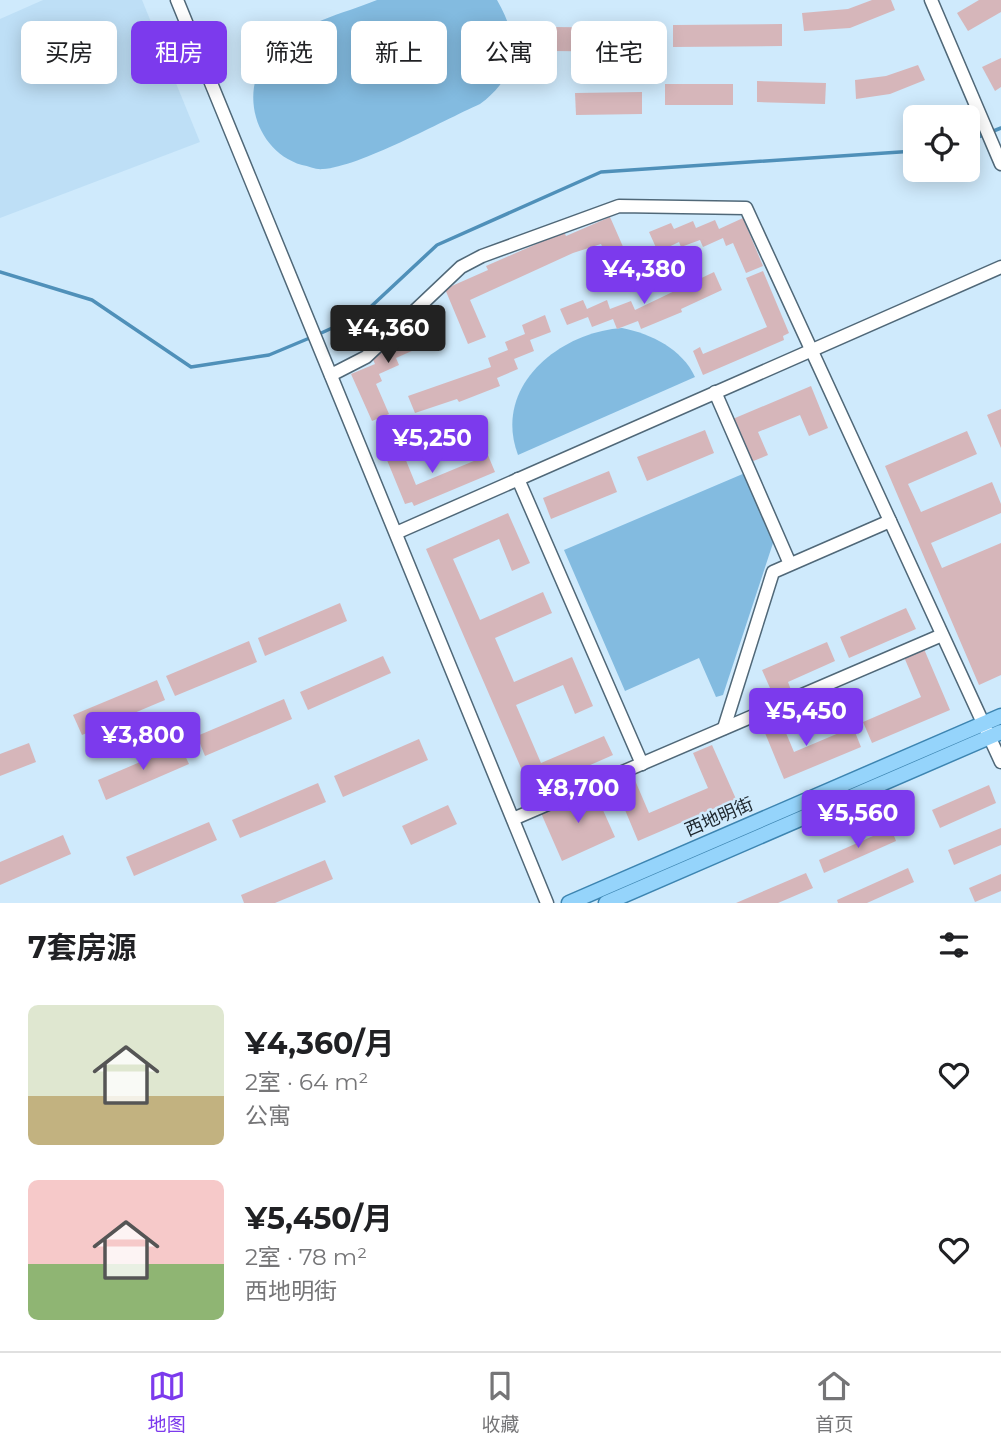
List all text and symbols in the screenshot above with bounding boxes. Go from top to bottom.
chip: 买房 [21,21,117,84]
chip: 租房 [131,21,227,84]
chip: 筛选 [241,21,337,84]
chip: 新上 [351,21,447,84]
chip: 公寓 [461,21,557,84]
chip: 住宅 [571,21,667,84]
map controls [903,105,980,182]
button: locate [903,105,980,182]
pin: ¥4,380 [587,246,701,306]
text: ¥4,380 [602,255,686,283]
pin: ¥4,360 [331,306,445,365]
text: ¥4,360 [346,314,430,342]
pin: ¥5,250 [375,416,489,475]
text: ¥5,250 [392,424,472,452]
pin: ¥5,450 [749,688,863,748]
text: ¥5,450 [765,697,847,725]
pin: ¥3,800 [86,712,200,772]
text: ¥3,800 [101,721,185,749]
pin: ¥8,700 [521,766,635,825]
text: ¥8,700 [537,774,619,802]
pin: ¥5,560 [801,790,915,850]
street label: 西地明街 [682,793,756,841]
text: ¥5,560 [818,799,898,827]
icon: filters [935,926,973,964]
text: 7套房源 [28,929,137,966]
text: ¥4,360/月 [245,1025,395,1062]
icon: home [84,1033,168,1117]
icon: heart [935,1056,973,1094]
text: 2室 · 64 m² [245,1068,368,1096]
text: 公寓 [245,1102,291,1130]
text: ¥5,450/月 [245,1200,393,1237]
icon: home [84,1208,168,1292]
icon: heart [935,1231,973,1269]
text: 2室 · 78 m² [245,1243,367,1271]
text: 西地明街 [245,1277,337,1305]
tab: 地图 [148,1367,186,1436]
tab: 收藏 [481,1367,519,1436]
tab: 首页 [815,1367,853,1436]

